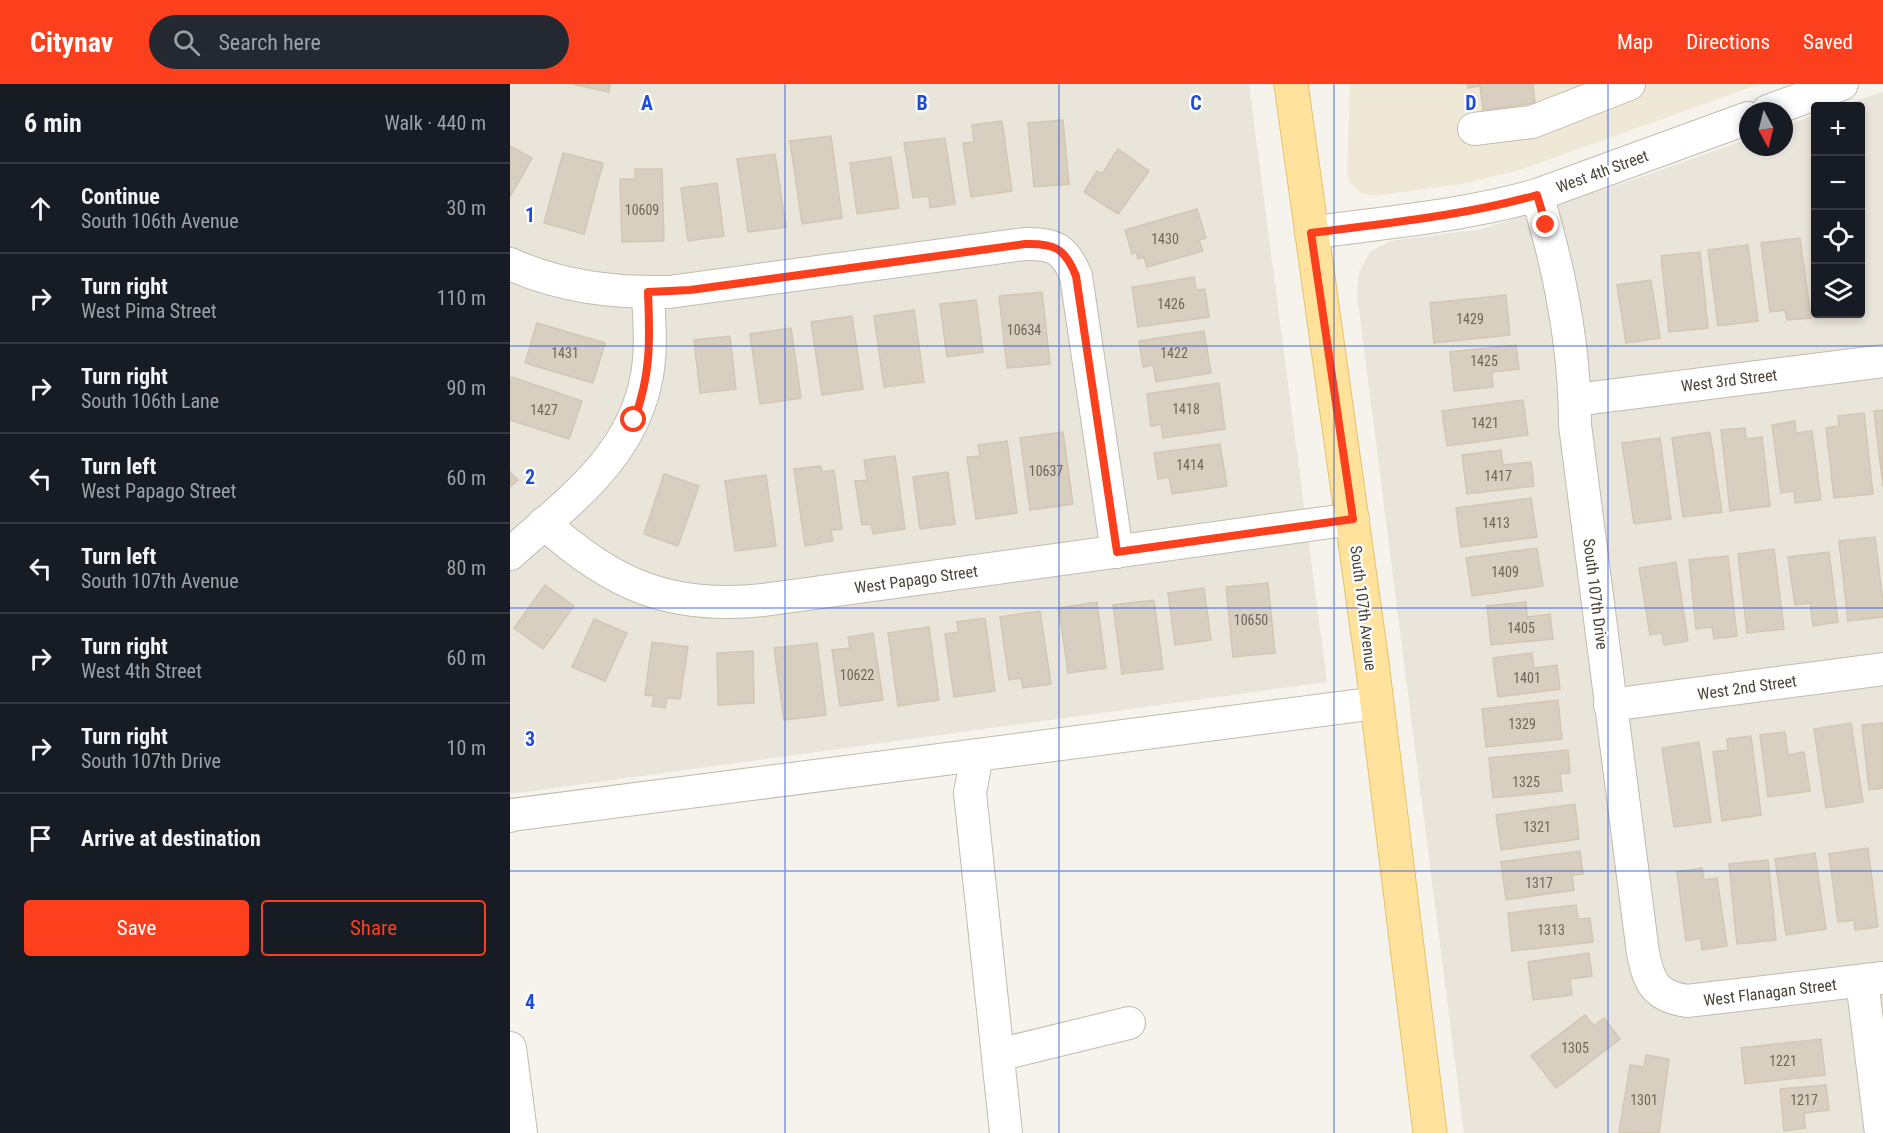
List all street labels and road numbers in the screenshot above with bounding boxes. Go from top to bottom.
street label: West 4th Street [1554,146,1651,197]
street label: West 3rd Street [1680,365,1779,396]
street label: South 107th Drive [1579,537,1612,651]
street label: South 107th Avenue [1346,544,1381,672]
street label: West Papago Street [853,561,979,598]
street label: West 2nd Street [1696,671,1798,704]
street label: West Flanagan Street [1702,975,1838,1010]

